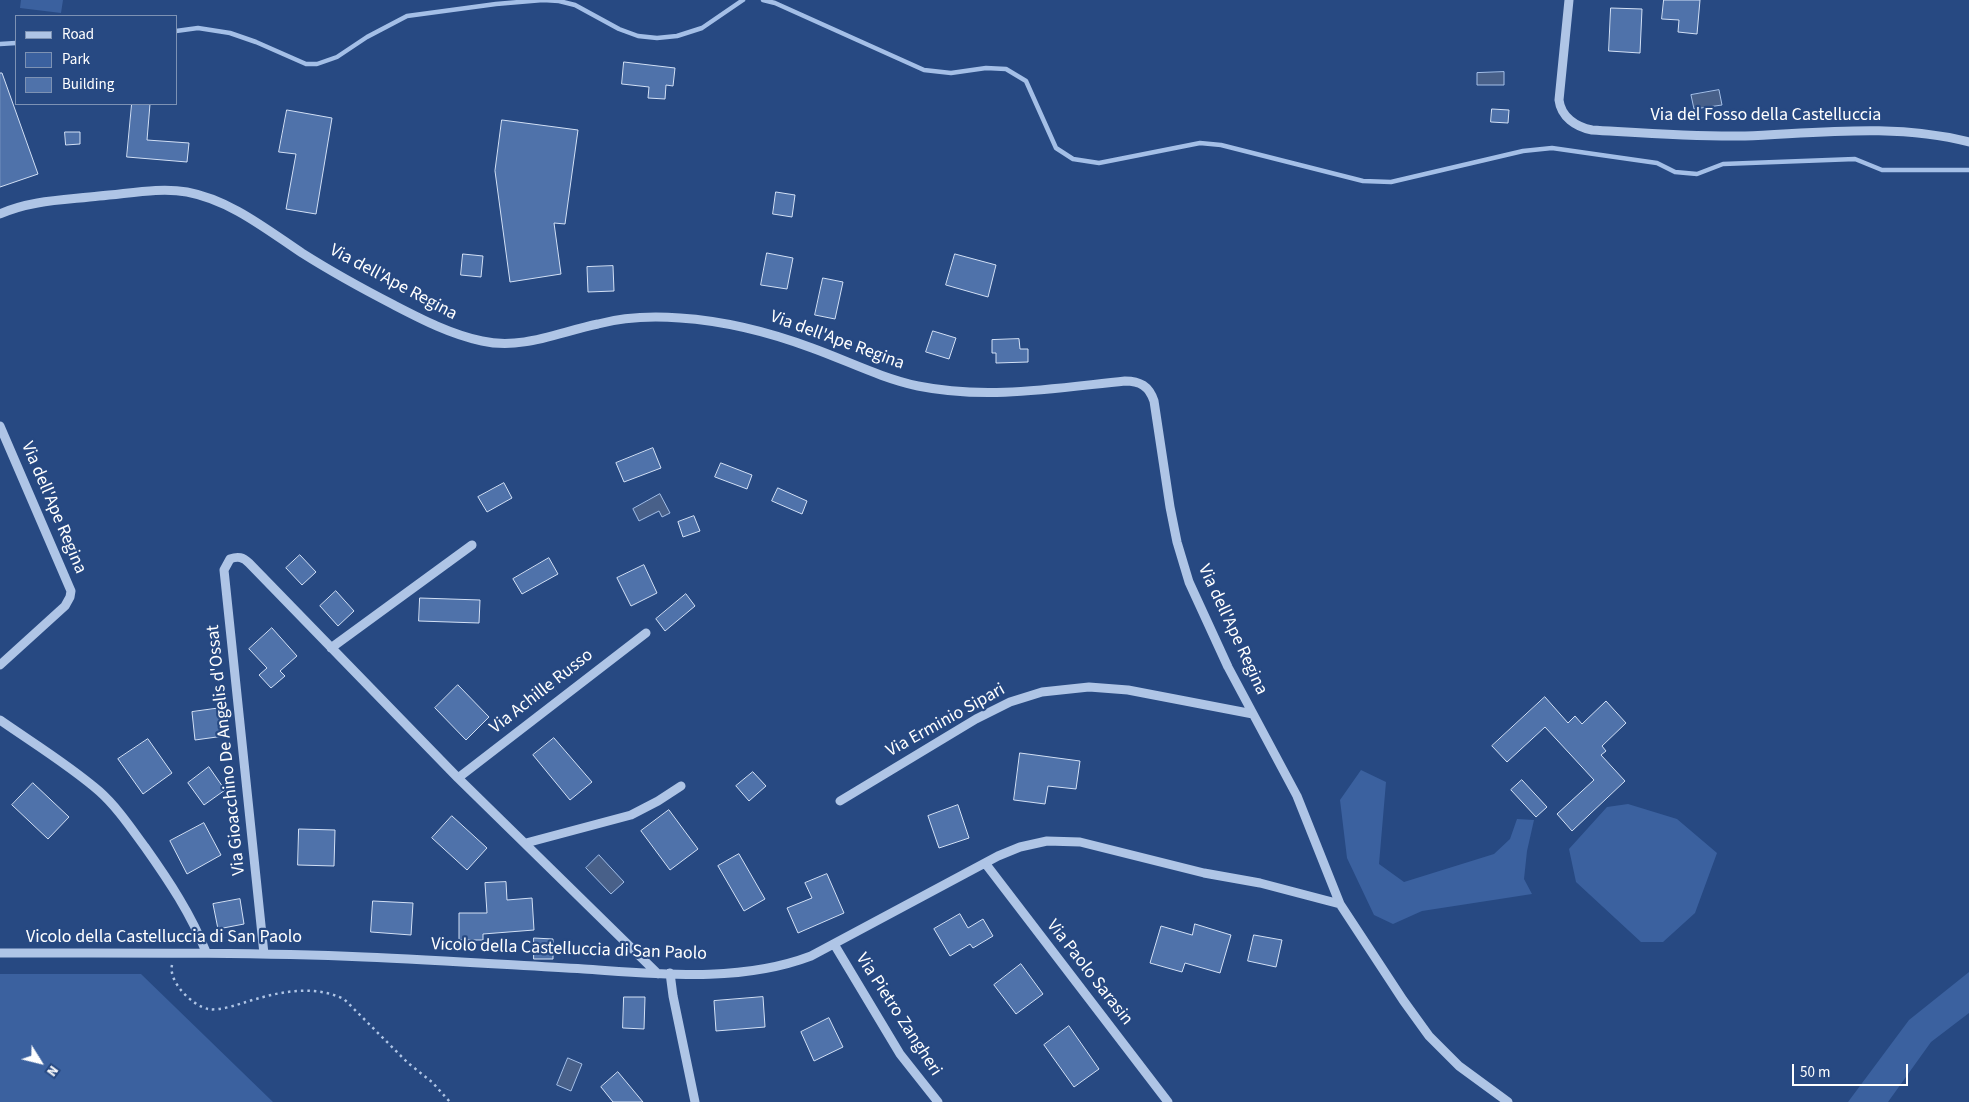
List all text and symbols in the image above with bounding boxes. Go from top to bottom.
legend [15,15,178,105]
text: Road [62,24,94,45]
text: Park [62,49,90,70]
text: Building [62,74,114,95]
street label: Via del Fosso della Castelluccia [1651,105,1881,127]
street label: Via dell'Ape Regina [325,240,461,326]
street label: Via dell'Ape Regina [767,307,907,375]
street label: Via dell'Ape Regina [15,439,91,577]
street label: Via dell'Ape Regina [1192,561,1272,699]
street label: Via Gioacchino De Angelis d'Ossat [203,624,251,876]
street label: Via Achille Russo [486,645,598,739]
street label: Via Erminio Sipari [883,679,1009,763]
street label: Via Paolo Sarasin [1041,916,1137,1030]
street label: Vicolo della Castelluccia di San Paolo [26,927,302,949]
street label: Vicolo della Castelluccia di San Paolo [431,934,707,966]
street label: Via Pietro Zangheri [850,950,946,1080]
north arrow [15,1037,65,1087]
scale bar [1794,1054,1910,1086]
text: N [41,1061,63,1080]
text: 50 m [1800,1062,1830,1083]

